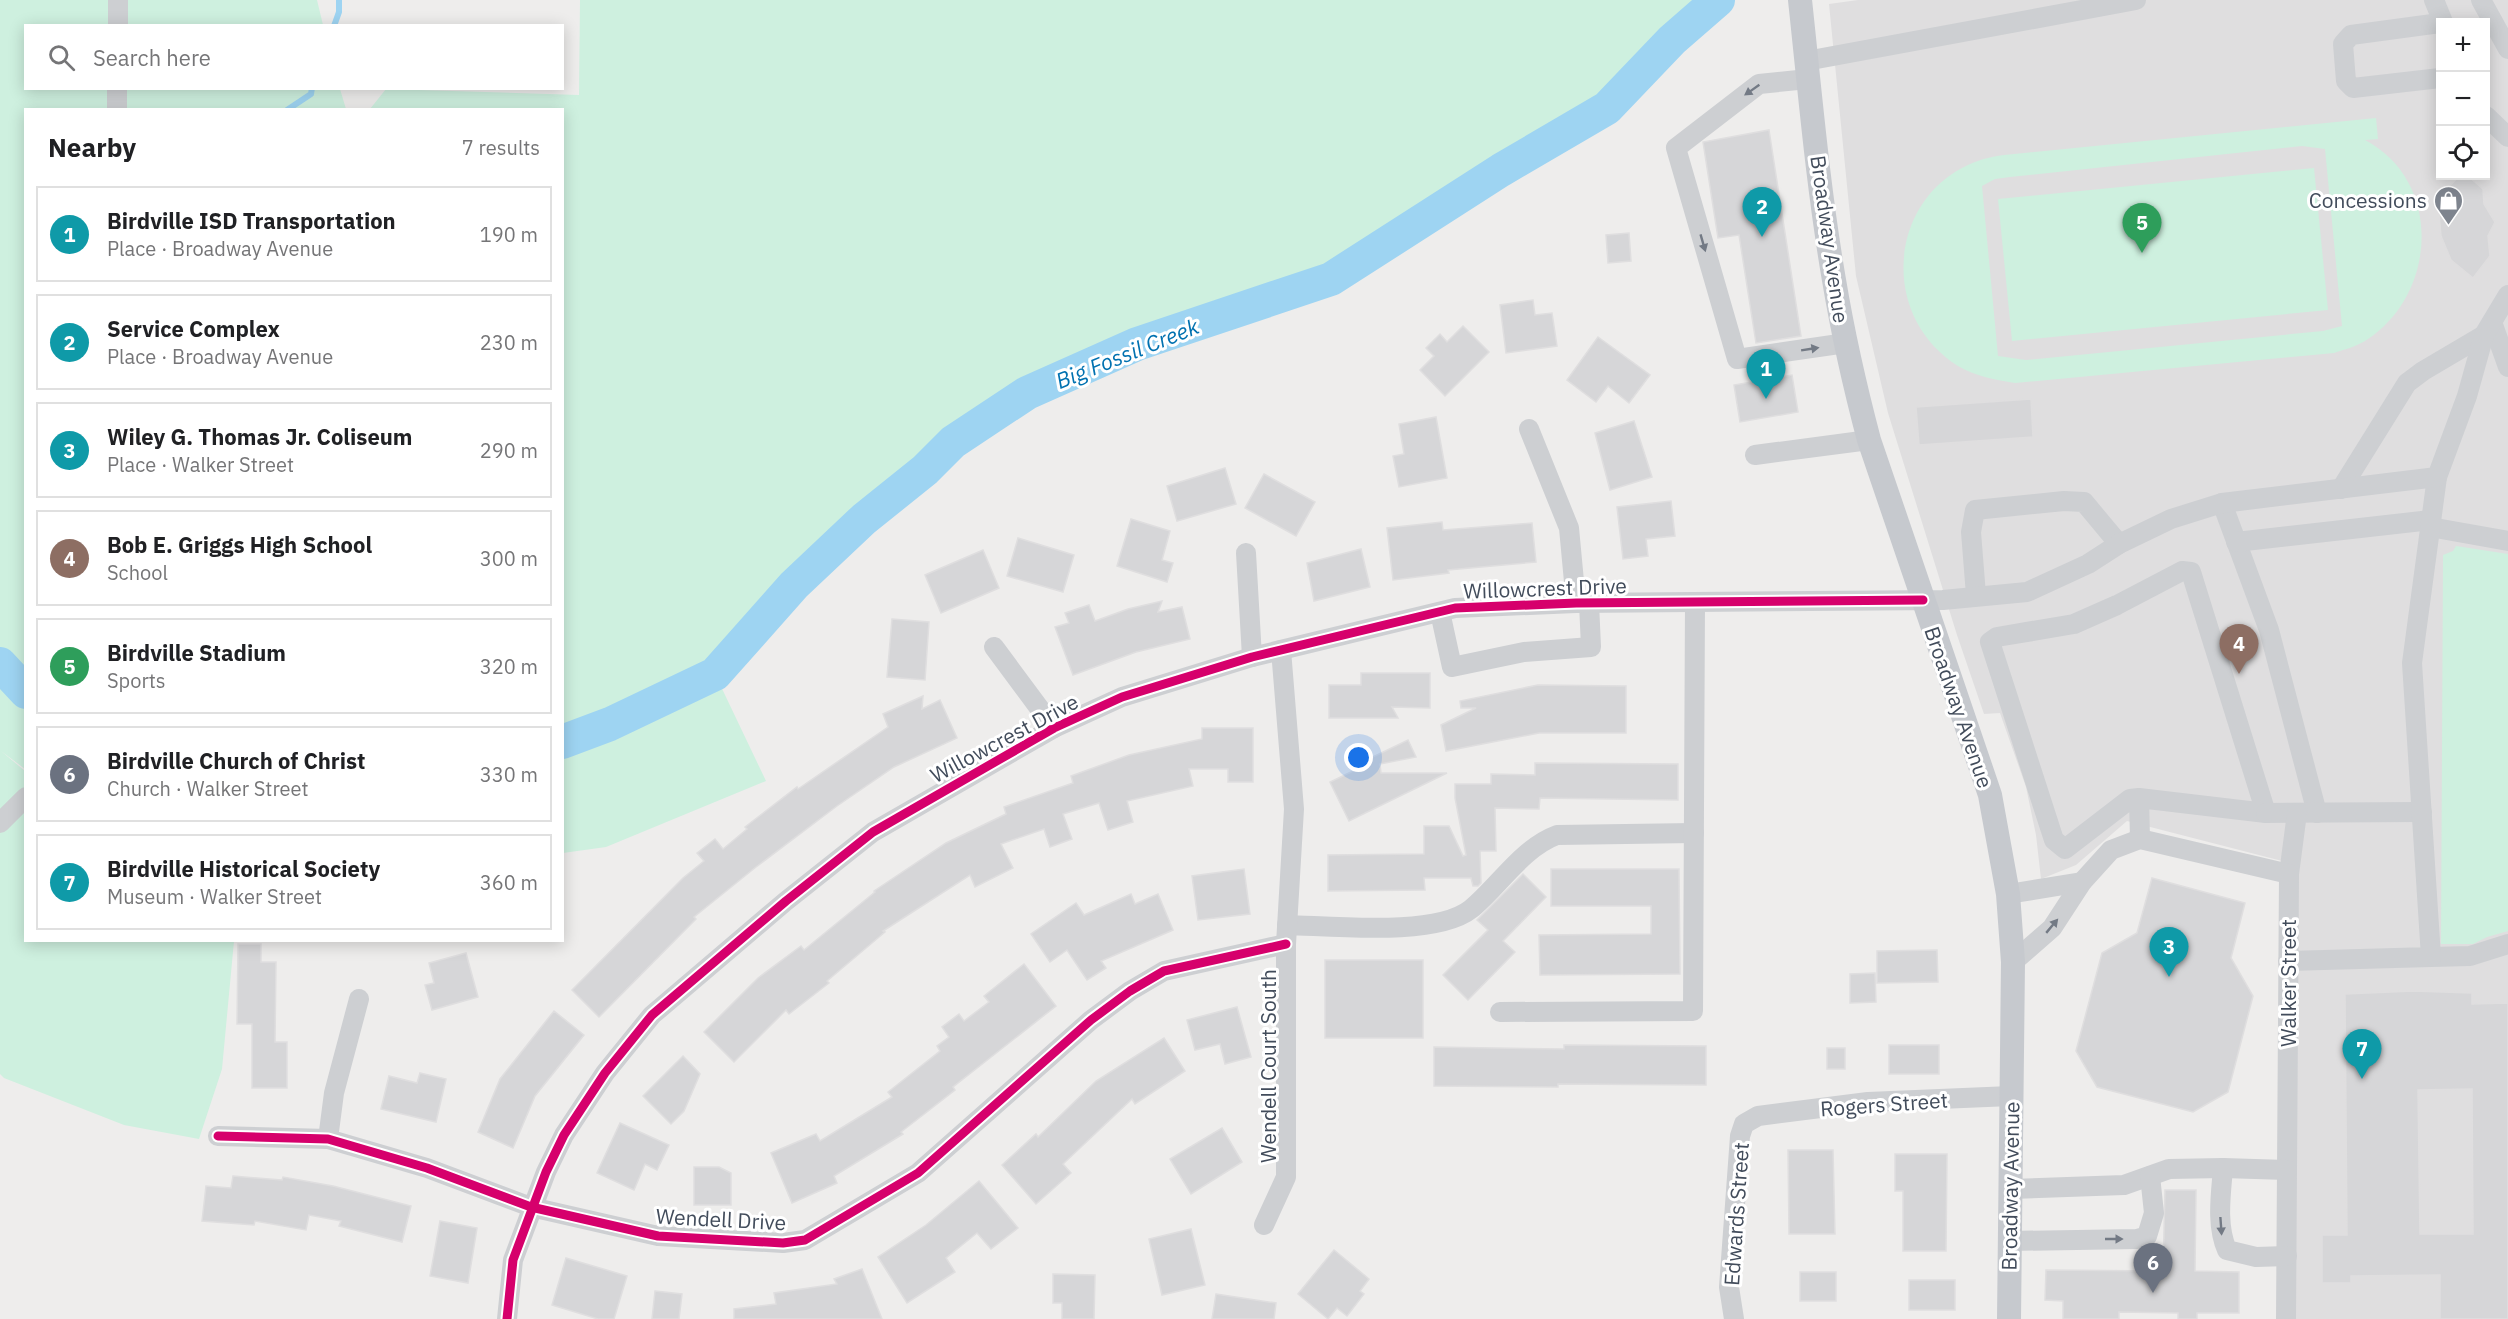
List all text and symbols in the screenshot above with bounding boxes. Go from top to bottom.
map controls [2436,18,2490,180]
button: + [2436,18,2490,72]
search box [24,24,564,90]
icon: search [45,41,78,74]
text: Search here [93,43,211,72]
button: − [2436,72,2490,126]
one-way arrow [1745,84,1761,96]
button: locate [2436,126,2490,180]
text: Nearby [48,130,136,164]
text: 7 results [462,134,540,161]
street label: Broadway Avenue [1804,153,1856,325]
shop icon: Concessions [2432,184,2464,226]
place label: Concessions [2309,186,2427,214]
pin: 2 [1742,188,1782,237]
pin: 5 [2122,204,2162,253]
text: Birdville ISD Transportation [107,206,396,235]
text: 1 [64,221,76,248]
text: 190 m [480,221,538,248]
one-way arrow [1699,234,1708,252]
text: Place · Broadway Avenue [107,235,333,262]
water label: Big Fossil Creek [1051,311,1203,395]
text: Service Complex [107,314,280,343]
text: 2 [64,329,76,356]
text: 230 m [480,329,538,356]
text: Place · Broadway Avenue [107,343,333,370]
one-way arrow [1801,345,1820,354]
pin: 1 [1746,350,1786,399]
text: Wiley G. Thomas Jr. Coliseum [107,422,413,451]
text: 3 [64,437,76,464]
text: 290 m [480,437,538,464]
text: Place · Walker Street [107,451,294,478]
text: Bob E. Griggs High School [107,530,372,559]
text: 4 [64,545,76,572]
text: 300 m [480,545,538,572]
text: School [107,559,168,586]
street label: Willowcrest Drive [1463,571,1627,605]
street label: Broadway Avenue [1918,623,2000,791]
pin: 4 [2220,624,2258,674]
text: Birdville Stadium [107,638,286,667]
text: 5 [64,653,76,680]
text: 320 m [480,653,538,680]
text: Sports [107,667,166,694]
street label: Willowcrest Drive [925,687,1083,789]
your location [1344,743,1373,772]
text: Birdville Church of Christ [107,746,365,775]
text: 6 [64,761,76,788]
text: 330 m [480,761,538,788]
text: Church · Walker Street [107,775,309,802]
text: Birdville Historical Society [107,854,380,883]
text: 7 [64,869,76,896]
text: 360 m [480,869,538,896]
text: Museum · Walker Street [107,883,322,910]
one-way arrow [2045,919,2058,934]
street label: Walker Street [2274,919,2302,1047]
pin: 3 [2150,928,2188,977]
street label: Wendell Court South [1254,969,1282,1163]
pin: 7 [2342,1030,2382,1079]
street label: Rogers Street [1819,1086,1949,1122]
street label: Broadway Avenue [1995,1101,2025,1271]
street label: Edwards Street [1717,1141,1755,1287]
street label: Wendell Drive [655,1202,787,1236]
one-way arrow [2217,1217,2226,1236]
one-way arrow [2104,1234,2123,1244]
pin: 6 [2134,1244,2172,1293]

